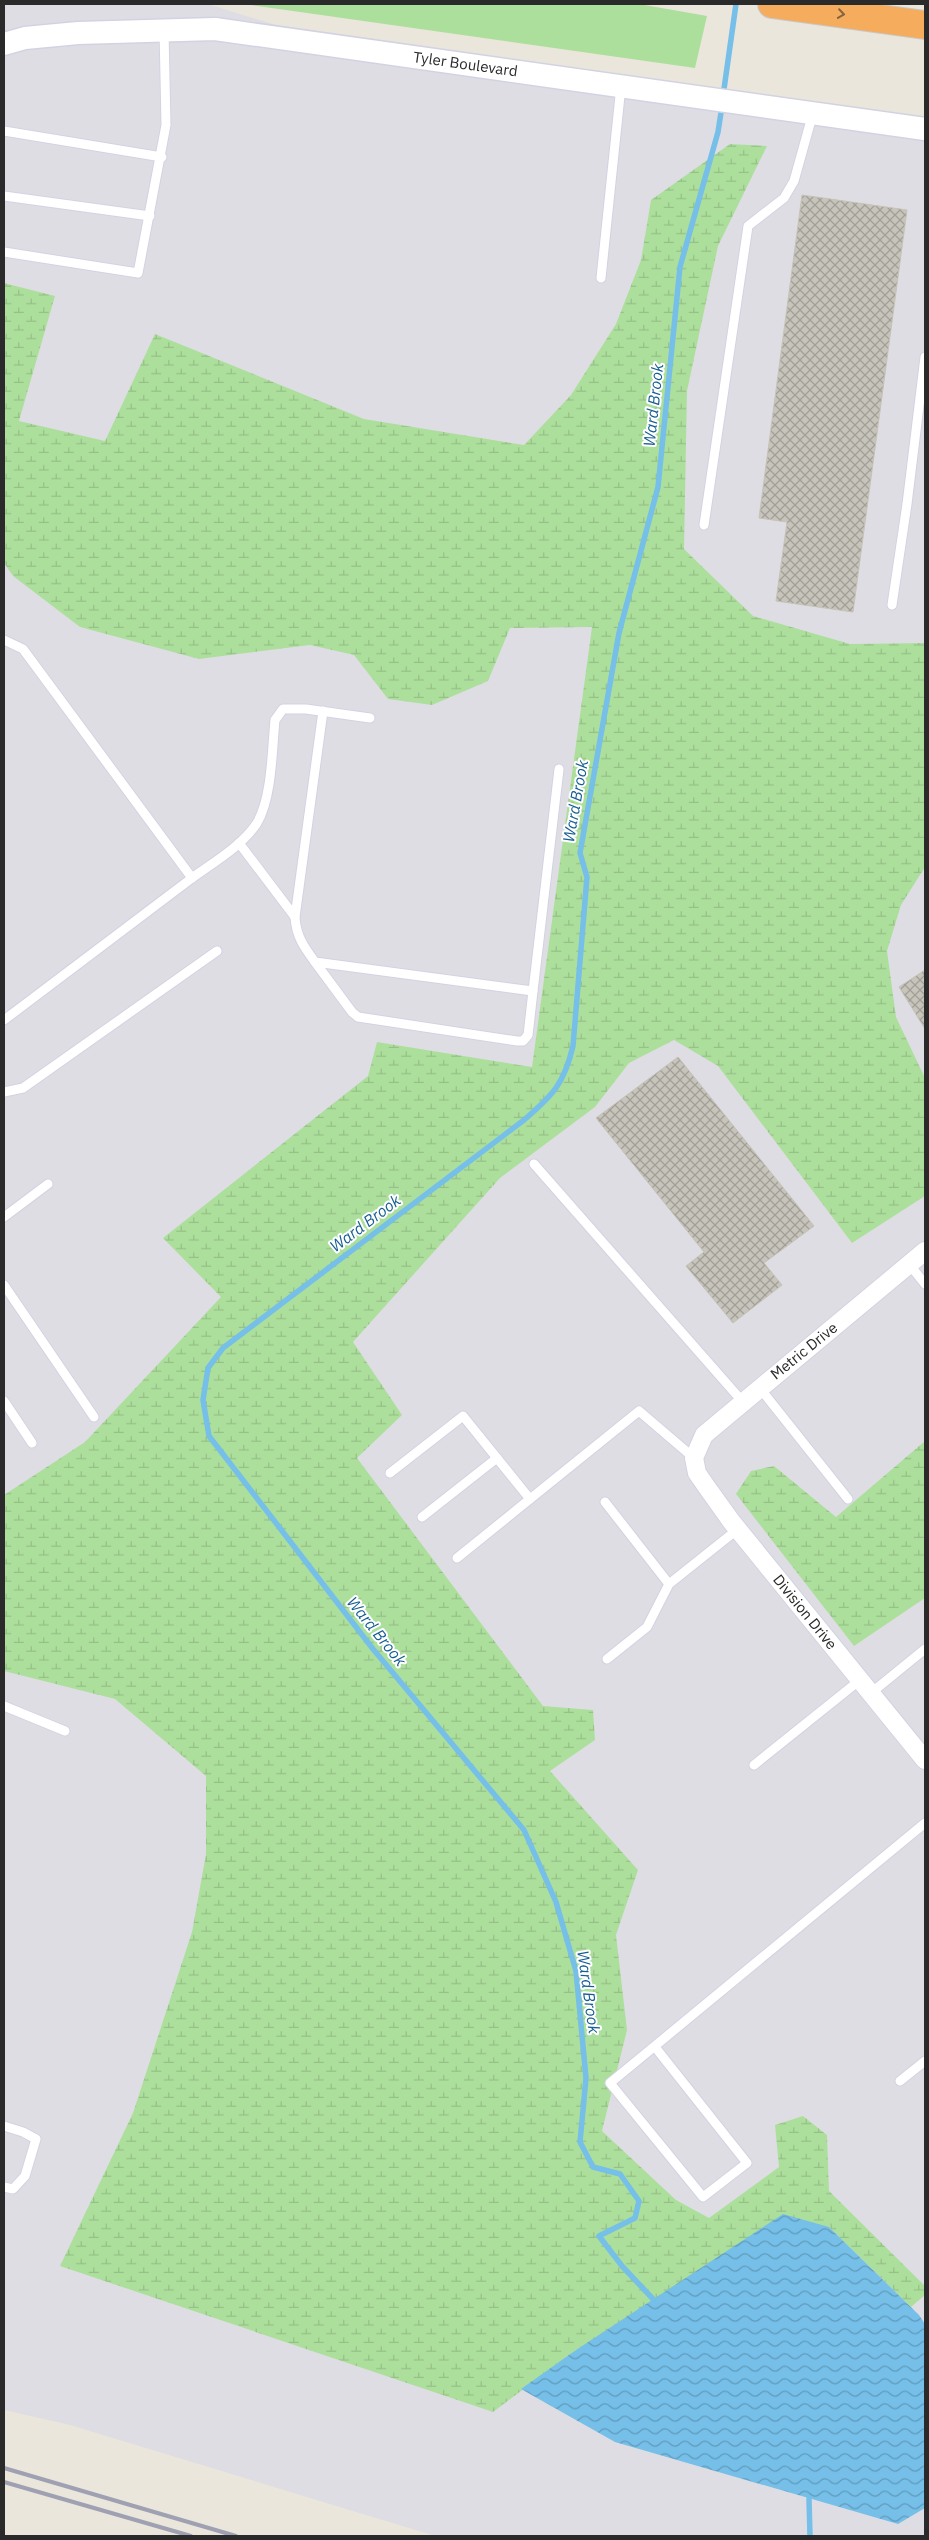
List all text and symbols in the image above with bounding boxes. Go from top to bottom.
one-way arrow [837,8,845,19]
street label: Tyler Boulevard [412,47,519,81]
water label: Ward Brook [639,362,667,447]
water label: Ward Brook [558,758,592,844]
water label: Ward Brook [326,1190,405,1256]
street label: Metric Drive [766,1318,841,1383]
street label: Division Drive [769,1570,841,1653]
water label: Ward Brook [343,1592,411,1670]
water label: Ward Brook [573,1949,605,2035]

